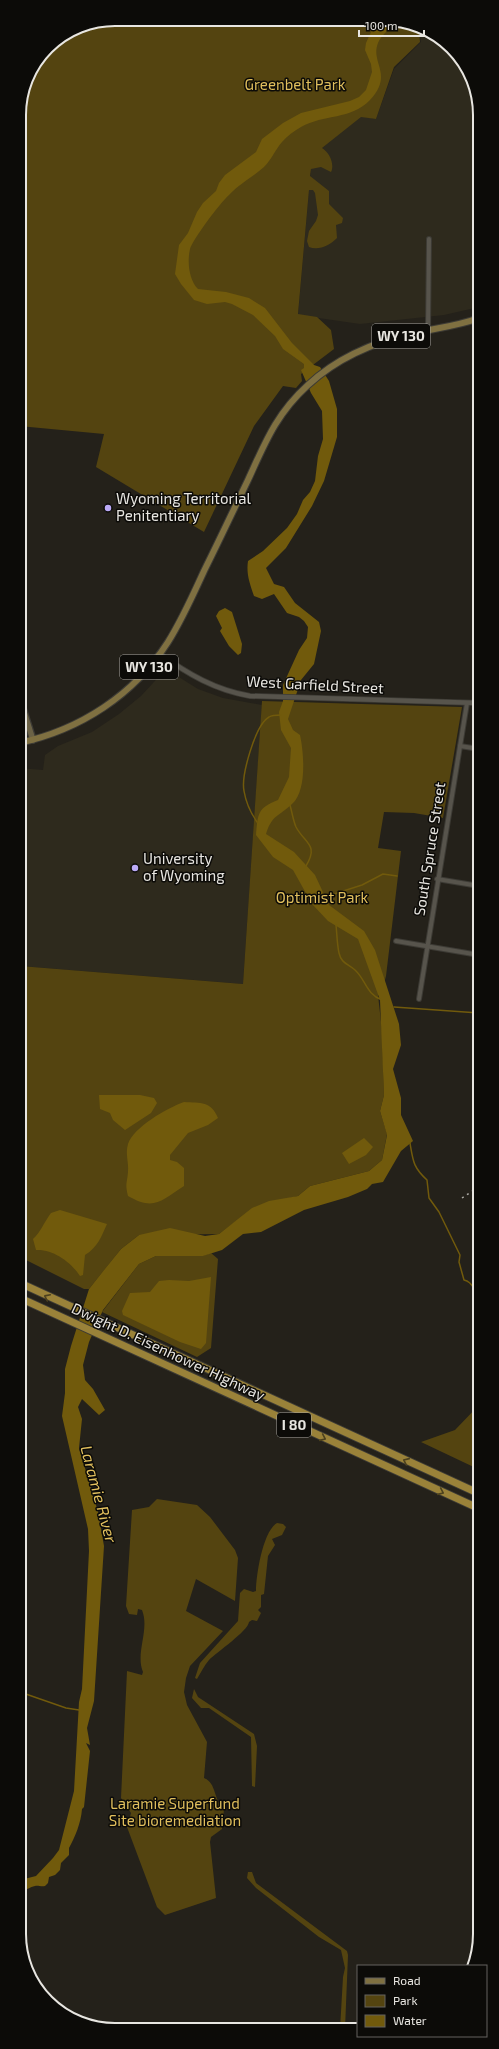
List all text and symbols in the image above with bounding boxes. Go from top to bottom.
scale bar [359,12,424,38]
text: 100 m [365,18,397,32]
park label: Greenbelt Park [245,75,346,93]
road number: WY 130 [372,324,430,348]
place label: Wyoming Territorial Penitentiary [116,489,252,524]
marker: Wyoming Territorial Penitentiary [103,503,113,513]
road number: WY 130 [120,655,178,679]
street label: West Garfield Street [246,671,384,697]
street label: South Spruce Street [410,780,449,917]
place label: University of Wyoming [143,849,225,884]
marker: University of Wyoming [130,863,140,873]
park label: Optimist Park [276,888,369,906]
one-way arrow [44,1294,51,1302]
street label: Dwight D. Eisenhower Highway [69,1298,268,1404]
road number: I 80 [277,1413,311,1437]
one-way arrow [319,1433,326,1441]
water label: Laramie River [77,1443,122,1545]
one-way arrow [403,1458,410,1466]
one-way arrow [438,1487,445,1495]
park label: Laramie Superfund Site bioremediation [109,1794,241,1829]
legend [357,1965,487,2037]
text: Road [393,1973,421,1987]
text: Park [393,1993,418,2007]
text: Water [393,2013,427,2027]

